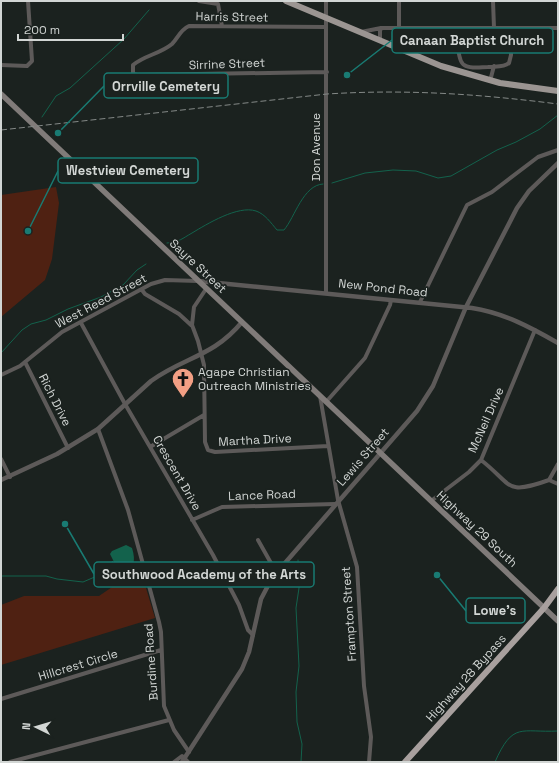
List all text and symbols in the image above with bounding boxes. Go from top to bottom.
street label: Harris Street [195,8,269,26]
scale bar [18,16,123,42]
text: 200 m [24,22,60,38]
callout: Canaan Baptist Church [392,28,553,53]
text: Canaan Baptist Church [400,32,544,49]
street label: Sirrine Street [188,55,266,73]
callout: Orrville Cemetery [104,73,228,98]
text: Orrville Cemetery [112,78,220,95]
street label: Don Avenue [308,113,324,181]
callout: Westview Cemetery [58,158,198,183]
text: Westview Cemetery [66,162,190,179]
street label: Sayre Street [166,235,230,297]
street label: West Reed Street [52,270,150,332]
street label: New Pond Road [338,275,428,301]
place label: Agape Christian Outreach Ministries [198,364,311,394]
church icon: Agape Christian Outreach Ministries [170,366,196,399]
street label: Rich Drive [35,371,75,429]
street label: McNeil Drive [464,385,508,455]
street label: Lewis Street [333,425,393,489]
street label: Martha Drive [218,430,292,450]
street label: Crescent Drive [149,433,205,513]
street label: Lance Road [228,486,296,504]
street label: Highway 29 South [433,487,521,571]
callout: Southwood Academy of the Arts [94,562,314,587]
text: Southwood Academy of the Arts [102,566,306,583]
street label: Frampton Street [338,566,360,662]
callout: Lowe's [466,598,525,623]
text: Lowe's [474,602,517,619]
street label: Burdine Road [140,623,162,701]
street label: Highway 28 Bypass [422,631,510,725]
street label: Hillcrest Circle [36,645,120,685]
north arrow [16,707,56,747]
text: N [19,722,33,730]

